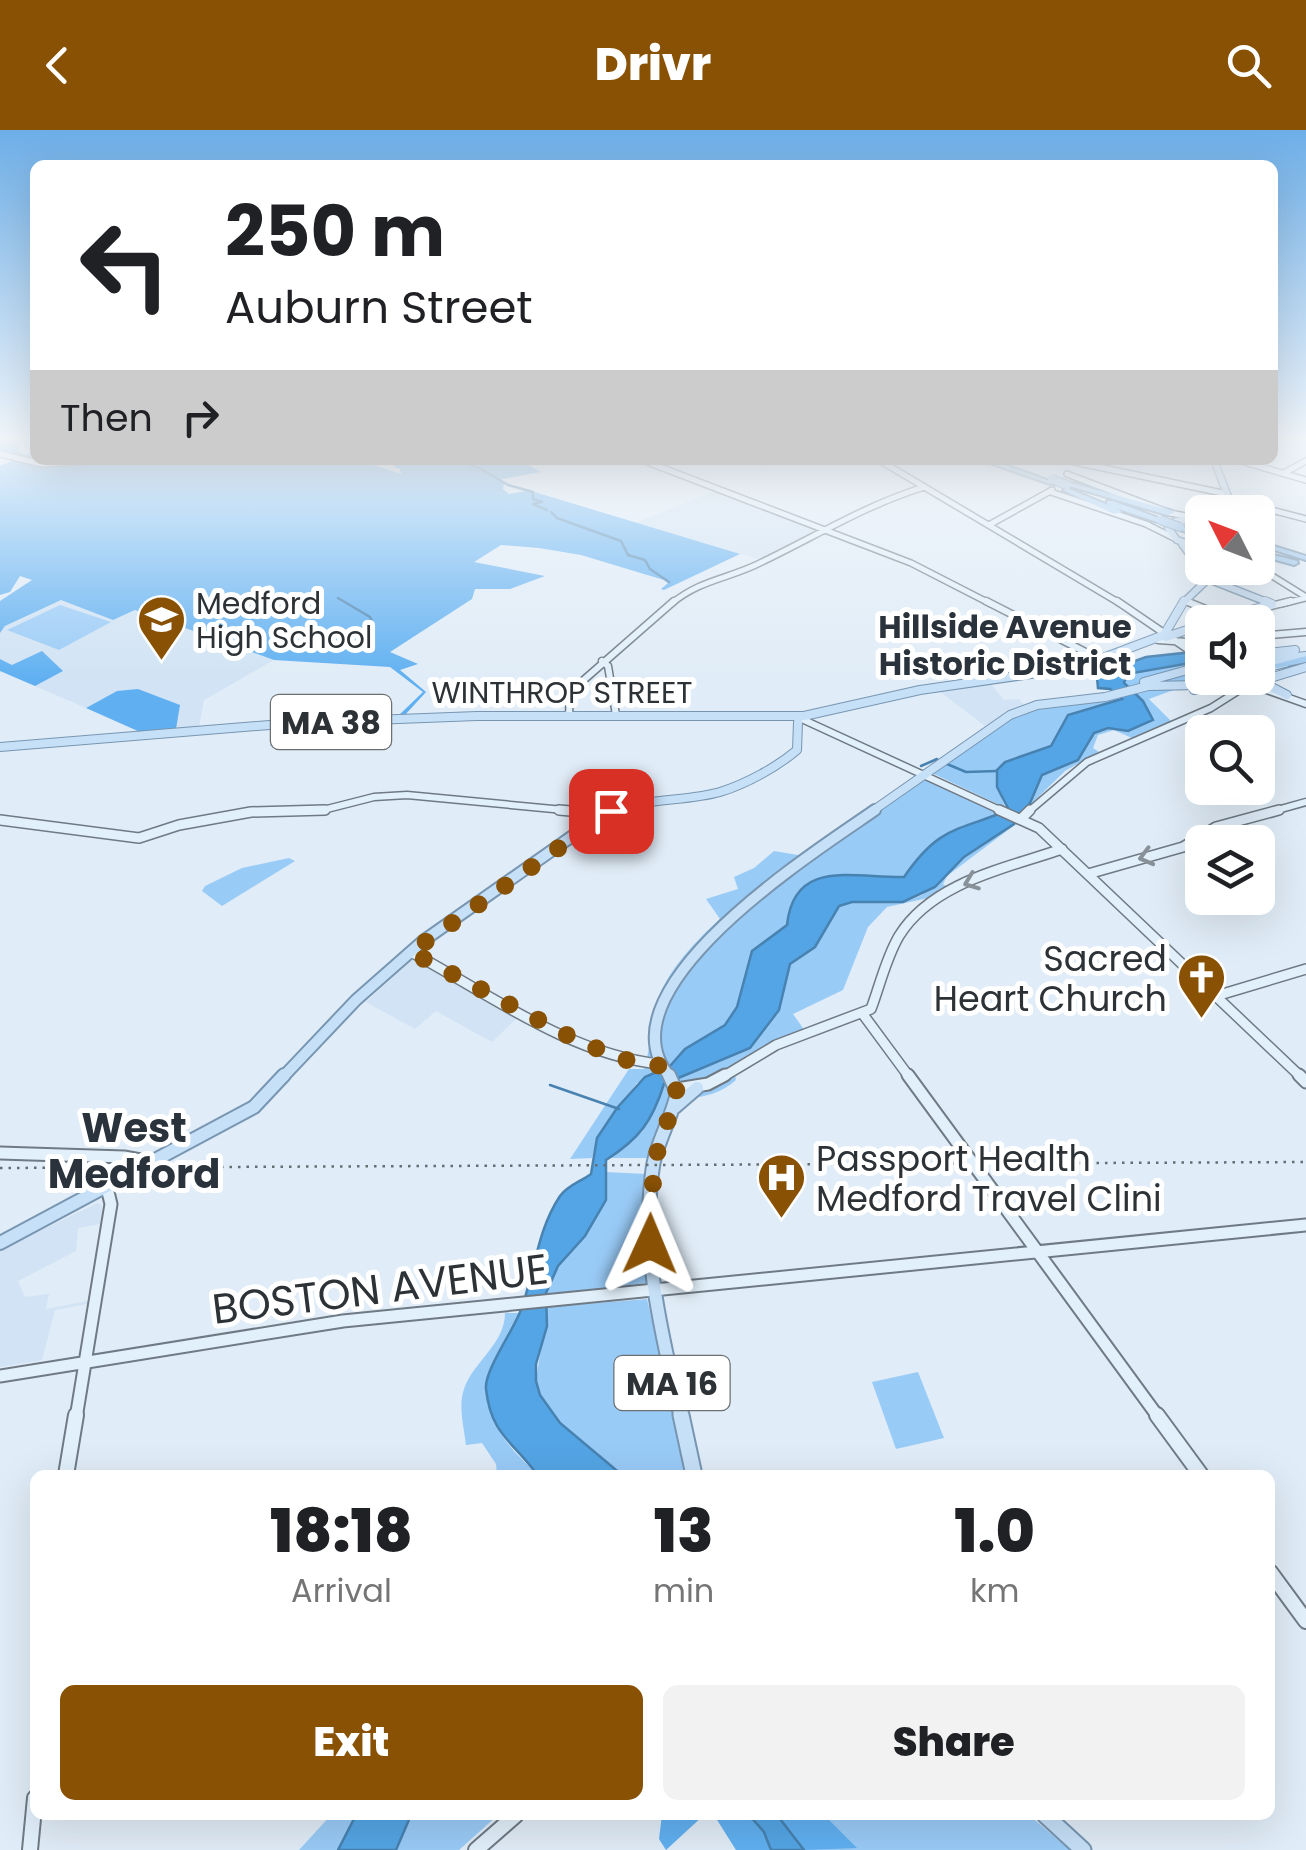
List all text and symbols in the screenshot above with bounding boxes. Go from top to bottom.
text: Drivr [595,33,711,96]
icon: back [30,38,85,93]
icon: search [1221,38,1276,93]
text: 250 m [225,182,445,281]
icon: left [60,200,190,330]
text: Auburn Street [225,276,533,339]
icon: right [173,390,228,445]
text: Then [60,391,153,444]
north arrow [1185,495,1275,585]
map controls [1185,495,1275,915]
place label: Medford High School [196,582,372,659]
school or university icon: Medford High School [135,594,187,662]
district label: Hillside Avenue Historic District [878,604,1132,686]
button: sound [1185,605,1275,695]
street label: WINTHROP STREET [431,671,693,714]
road number: MA 38 [271,695,391,749]
button: search [1185,715,1275,805]
pin [569,769,654,854]
icon: arrive [584,784,639,839]
button: layers [1185,825,1275,915]
one-way arrow [1138,846,1155,867]
one-way arrow [963,870,980,891]
place label: Sacred Heart Church [934,934,1167,1023]
church icon: Sacred Heart Church [1176,952,1228,1020]
district label: West Medford [48,1100,220,1202]
place label: Passport Health Medford Travel Clini [816,1134,1162,1223]
hospital icon: Passport Health Medford Travel Clini [755,1152,807,1220]
position arrow [598,1192,702,1296]
street label: BOSTON AVENUE [209,1239,551,1339]
road number: MA 16 [614,1356,730,1410]
text: 18:18 [270,1489,413,1573]
text: 13 [654,1489,714,1573]
text: 1.0 [954,1489,1035,1573]
text: Arrival [291,1568,392,1613]
text: min [653,1568,714,1613]
text: km [970,1568,1019,1613]
button: Exit [60,1685,643,1800]
button: Share [663,1685,1245,1800]

